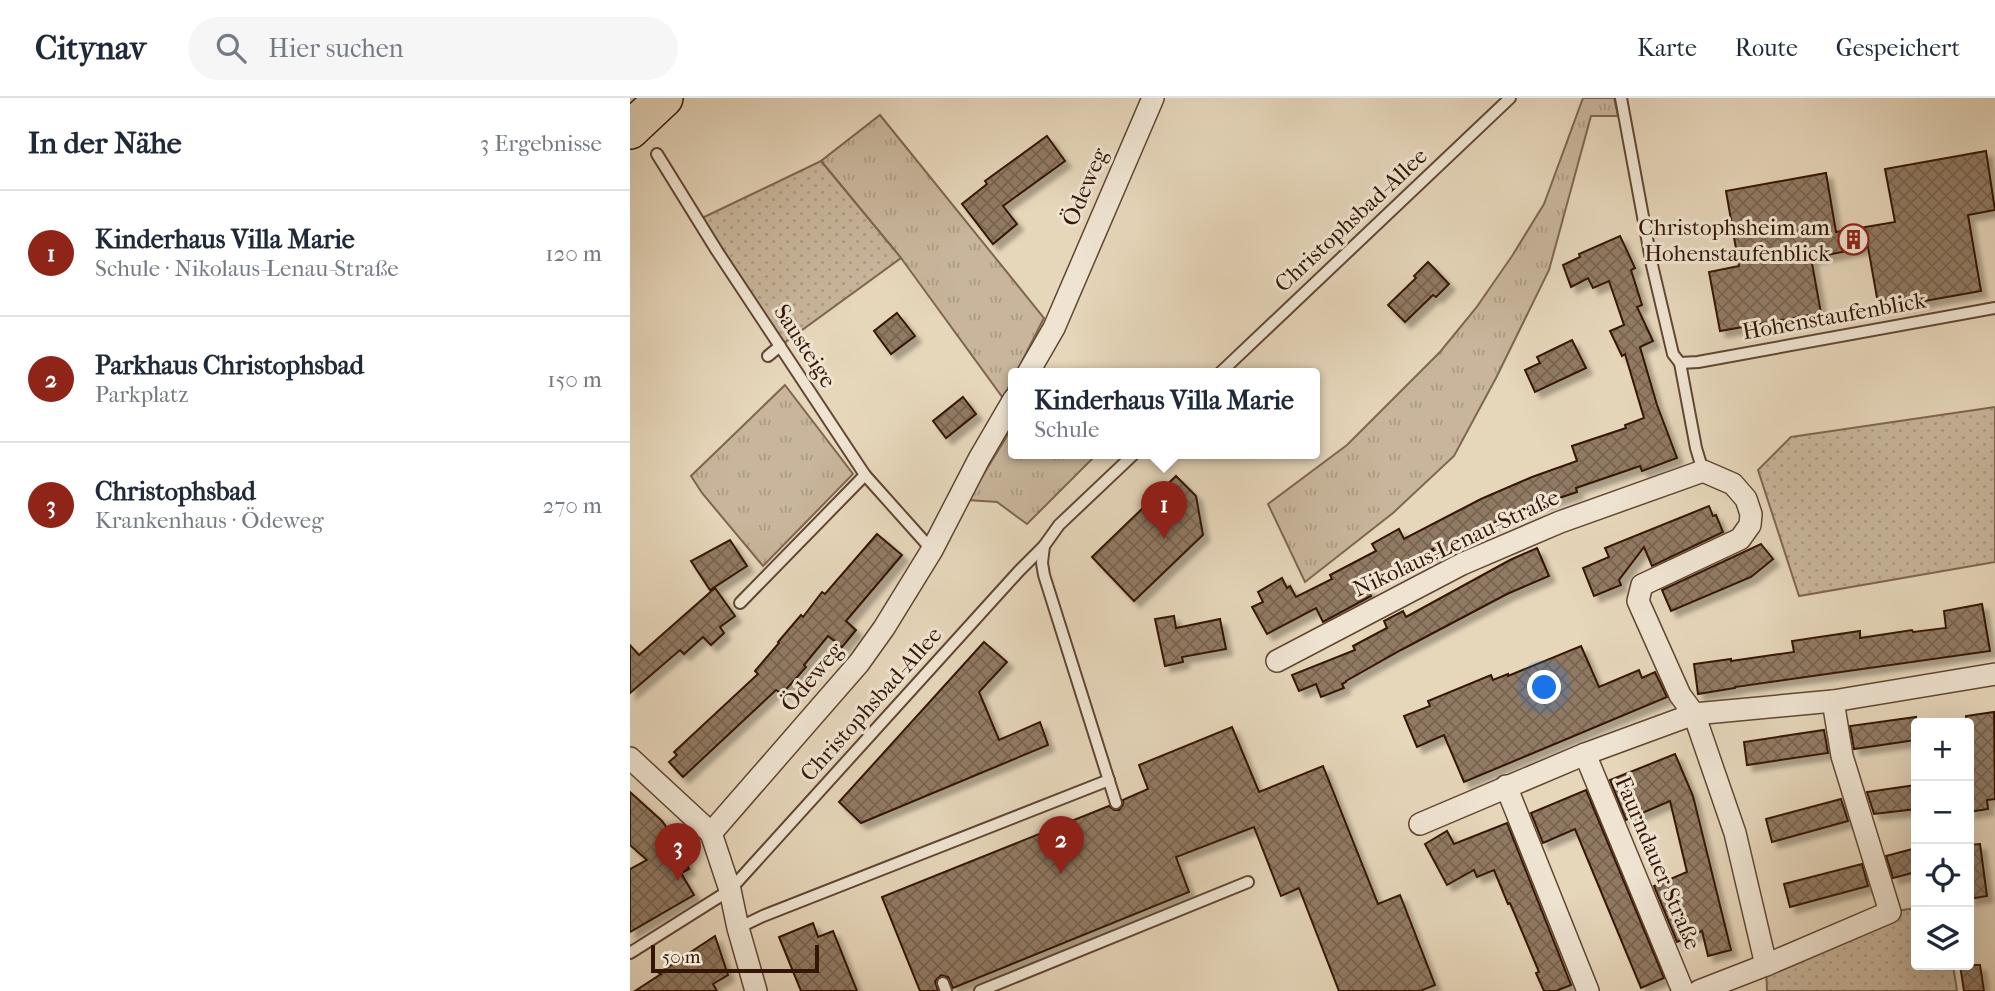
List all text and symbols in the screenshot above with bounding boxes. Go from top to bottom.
search box [188,17,678,80]
text: Citynav [35,29,146,68]
icon: search [212,29,250,67]
text: Hier suchen [268,33,404,64]
text: Karte [1637,34,1697,62]
text: Route [1735,34,1798,62]
text: Gespeichert [1836,34,1960,62]
text: In der Nähe [28,126,182,161]
text: 3 Ergebnisse [480,130,602,157]
street label: Christophsbad-Allee [1269,142,1433,298]
street label: Ödeweg [1057,143,1114,230]
place label: Christophsheim am Hohenstaufenblick [1638,214,1831,267]
building icon: Christophsheim am Hohenstaufenblick [1836,223,1870,257]
text: Kinderhaus Villa Marie [95,224,355,255]
text: 1 [47,240,55,267]
text: 120 m [545,240,602,267]
text: Schule · Nikolaus-Lenau-Straße [95,255,399,282]
street label: Hohenstaufenblick [1740,286,1929,345]
street label: Sausteige [768,299,842,393]
text: Parkhaus Christophsbad [95,350,364,381]
text: 2 [45,366,57,393]
text: 150 m [547,366,602,393]
popup [1008,368,1320,459]
text: Parkplatz [95,381,188,408]
text: Kinderhaus Villa Marie [1034,385,1294,416]
text: Schule [1034,416,1099,443]
text: Christophsbad [95,476,256,507]
pin: 1 [1141,481,1187,539]
street label: Nikolaus-Lenau-Straße [1349,483,1563,603]
text: 3 [46,492,56,519]
text: 270 m [542,492,602,519]
text: Krankenhaus · Ödeweg [95,507,323,534]
street label: Christophsbad-Allee [795,621,947,787]
street label: Ödeweg [775,636,849,717]
your location [1527,670,1561,704]
map controls [1911,718,1974,970]
button: + [1911,718,1974,781]
street label: Faurndauer Straße [1609,772,1707,954]
button: − [1911,781,1974,844]
pin: 2 [1038,816,1084,874]
pin: 3 [655,823,701,881]
button: locate [1911,844,1974,907]
button: layers [1911,907,1974,970]
scale bar [651,942,819,974]
text: 50 m [662,946,701,968]

